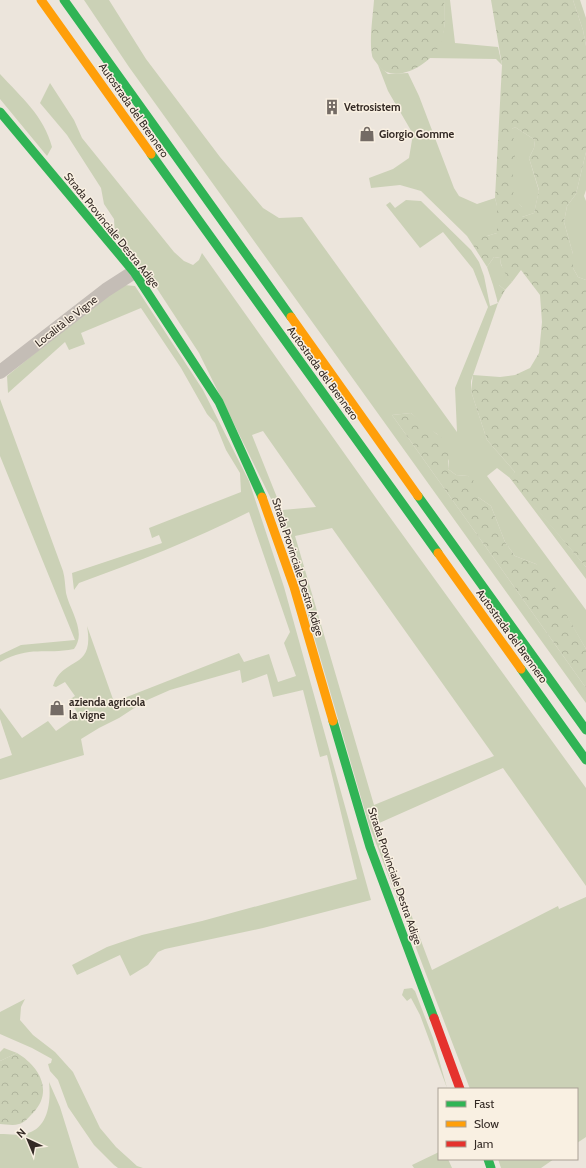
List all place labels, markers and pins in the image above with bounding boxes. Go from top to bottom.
building icon: Vetrosistem [323,98,341,116]
place label: Vetrosistem [344,100,400,114]
shop icon: Giorgio Gomme [358,125,376,143]
place label: Giorgio Gomme [379,127,455,141]
place label: azienda agricola la vigne [69,695,146,722]
shop icon: azienda agricola la vigne [48,699,66,717]

